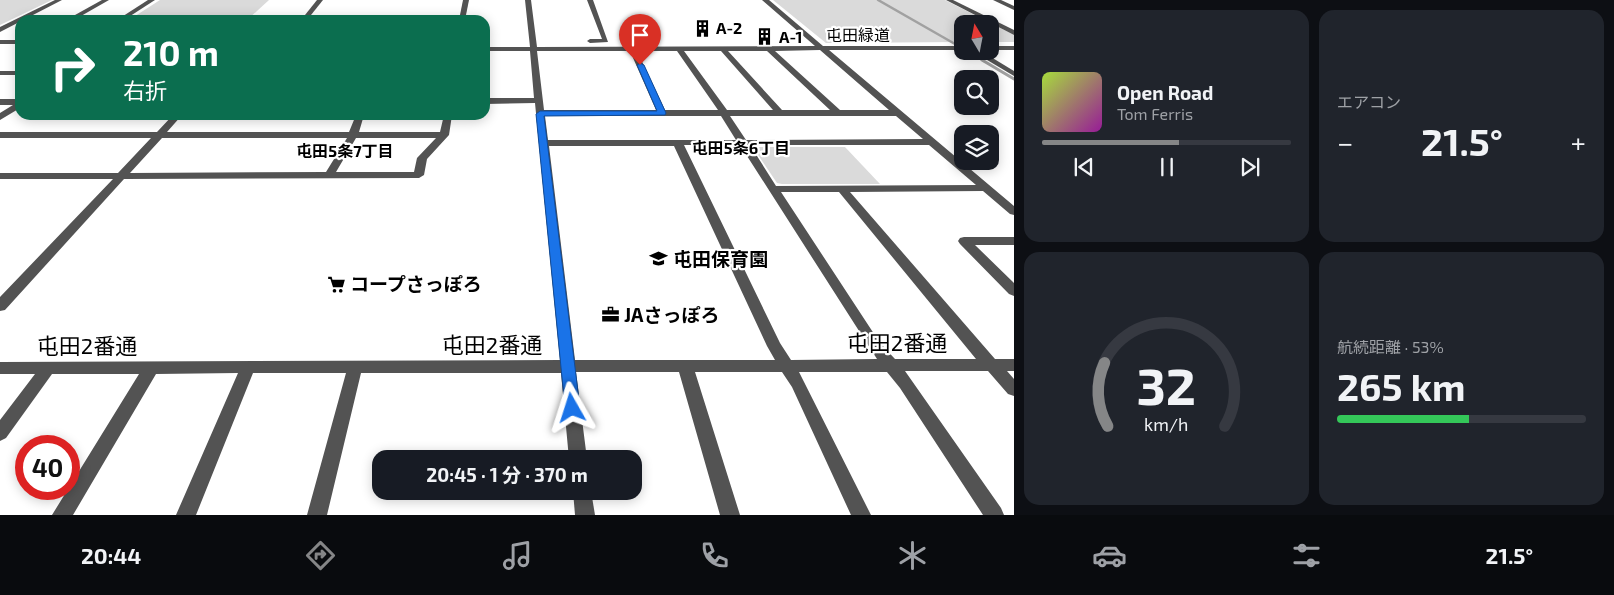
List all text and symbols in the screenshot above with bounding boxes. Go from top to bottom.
pin [619,14,661,65]
north arrow [954,15,999,60]
map controls [954,15,999,170]
building icon: A-2 [692,18,712,38]
place label: A-2 [716,18,742,37]
icon: arrive [626,21,654,49]
street label: 屯田緑道 [826,25,890,44]
building icon: A-1 [755,27,775,47]
place label: A-1 [779,27,802,46]
text: 210 m [123,31,219,73]
icon: right [40,35,105,100]
button: search [954,70,999,115]
text: 右折 [123,77,167,103]
text: Open Road [1117,81,1213,104]
text: エアコン [1337,92,1401,111]
text: Tom Ferris [1117,104,1193,123]
text: 21.5° [1421,118,1503,164]
button: layers [954,125,999,170]
text: − [1337,125,1353,159]
text: + [1571,125,1586,159]
district label: 屯田5条6丁目 [692,138,790,157]
district label: 屯田5条7丁目 [296,141,394,160]
icon: previous [1070,153,1098,181]
icon: pause [1153,153,1181,181]
icon: next [1236,153,1264,181]
place label: 屯田保育園 [673,247,768,270]
school or university icon: 屯田保育園 [649,249,669,269]
place label: コープさっぽろ [350,272,482,295]
supermarket icon: コープさっぽろ [326,274,346,294]
place label: JAさっぽろ [624,303,719,326]
office icon: JAさっぽろ [600,305,620,325]
street label: 屯田2番通 [847,329,947,355]
street label: 屯田2番通 [442,331,542,357]
street label: 屯田2番通 [37,332,137,358]
text: 航続距離 · 53% [1337,337,1444,356]
text: 32 [1137,353,1196,415]
text: 265 km [1337,363,1465,409]
position arrow [545,381,597,433]
text: km/h [1144,413,1189,435]
speed limit sign: 40 [15,435,80,500]
text: 20:45 · 1 分 · 370 m [426,463,588,486]
icon: directions [303,538,338,573]
icon: music [500,538,535,573]
icon: phone [697,538,732,573]
icon: climate [895,538,930,573]
icon: car [1092,538,1127,573]
icon: filters [1289,538,1324,573]
text: 20:44 [81,542,141,568]
text: 21.5° [1486,542,1533,568]

